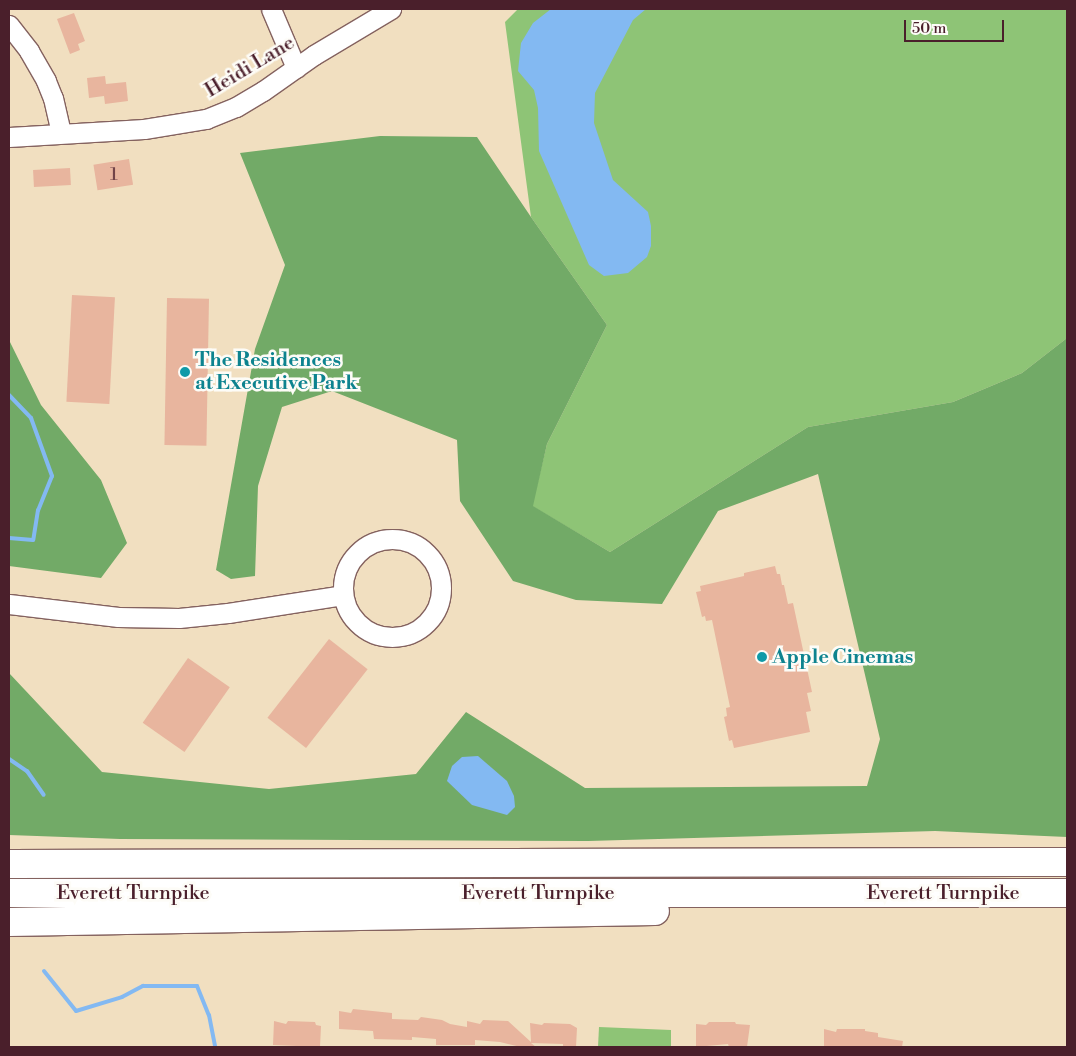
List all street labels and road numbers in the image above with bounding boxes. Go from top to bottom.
street label: Heidi Lane [201,31,299,103]
street label: Everett Turnpike [56,881,210,905]
street label: Everett Turnpike [461,881,615,905]
street label: Everett Turnpike [866,881,1020,905]

